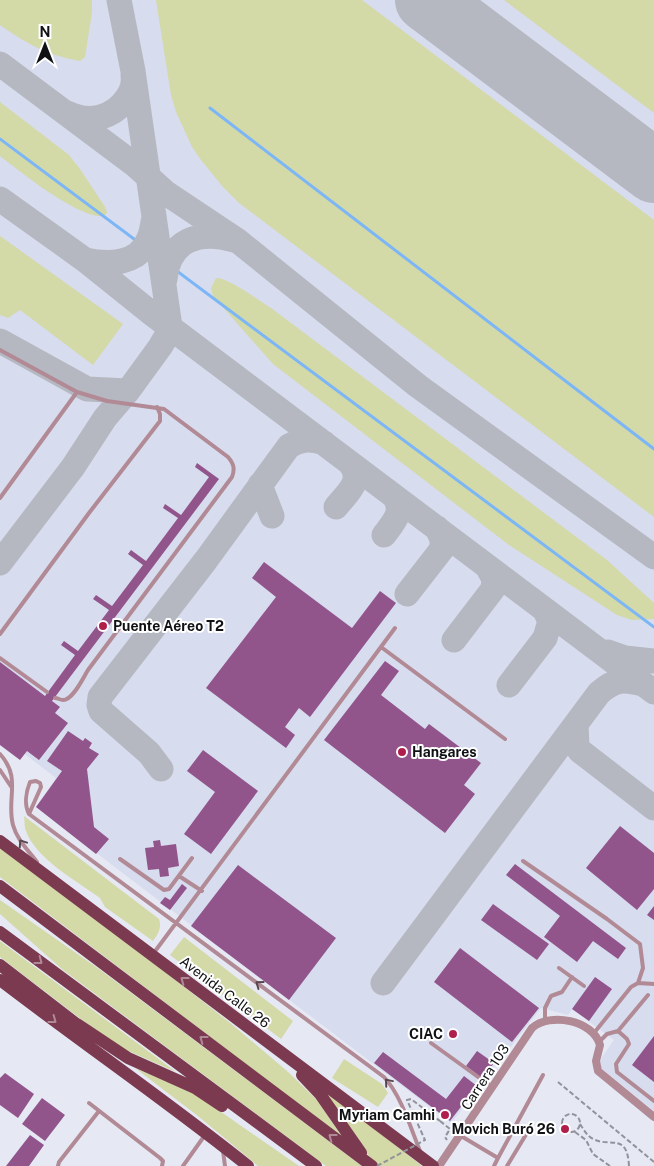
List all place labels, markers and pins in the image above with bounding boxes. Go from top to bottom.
place label: Puente Aéreo T2 [113,618,224,634]
marker: Puente Aéreo T2 [97,620,109,632]
place label: Hangares [412,744,477,760]
marker: Hangares [396,746,408,758]
place label: CIAC [409,1026,443,1042]
marker: CIAC [447,1028,459,1040]
place label: Myriam Camhi [339,1107,435,1123]
marker: Myriam Camhi [439,1109,451,1121]
place label: Movich Buró 26 [451,1121,555,1137]
marker: Movich Buró 26 [559,1123,571,1135]

